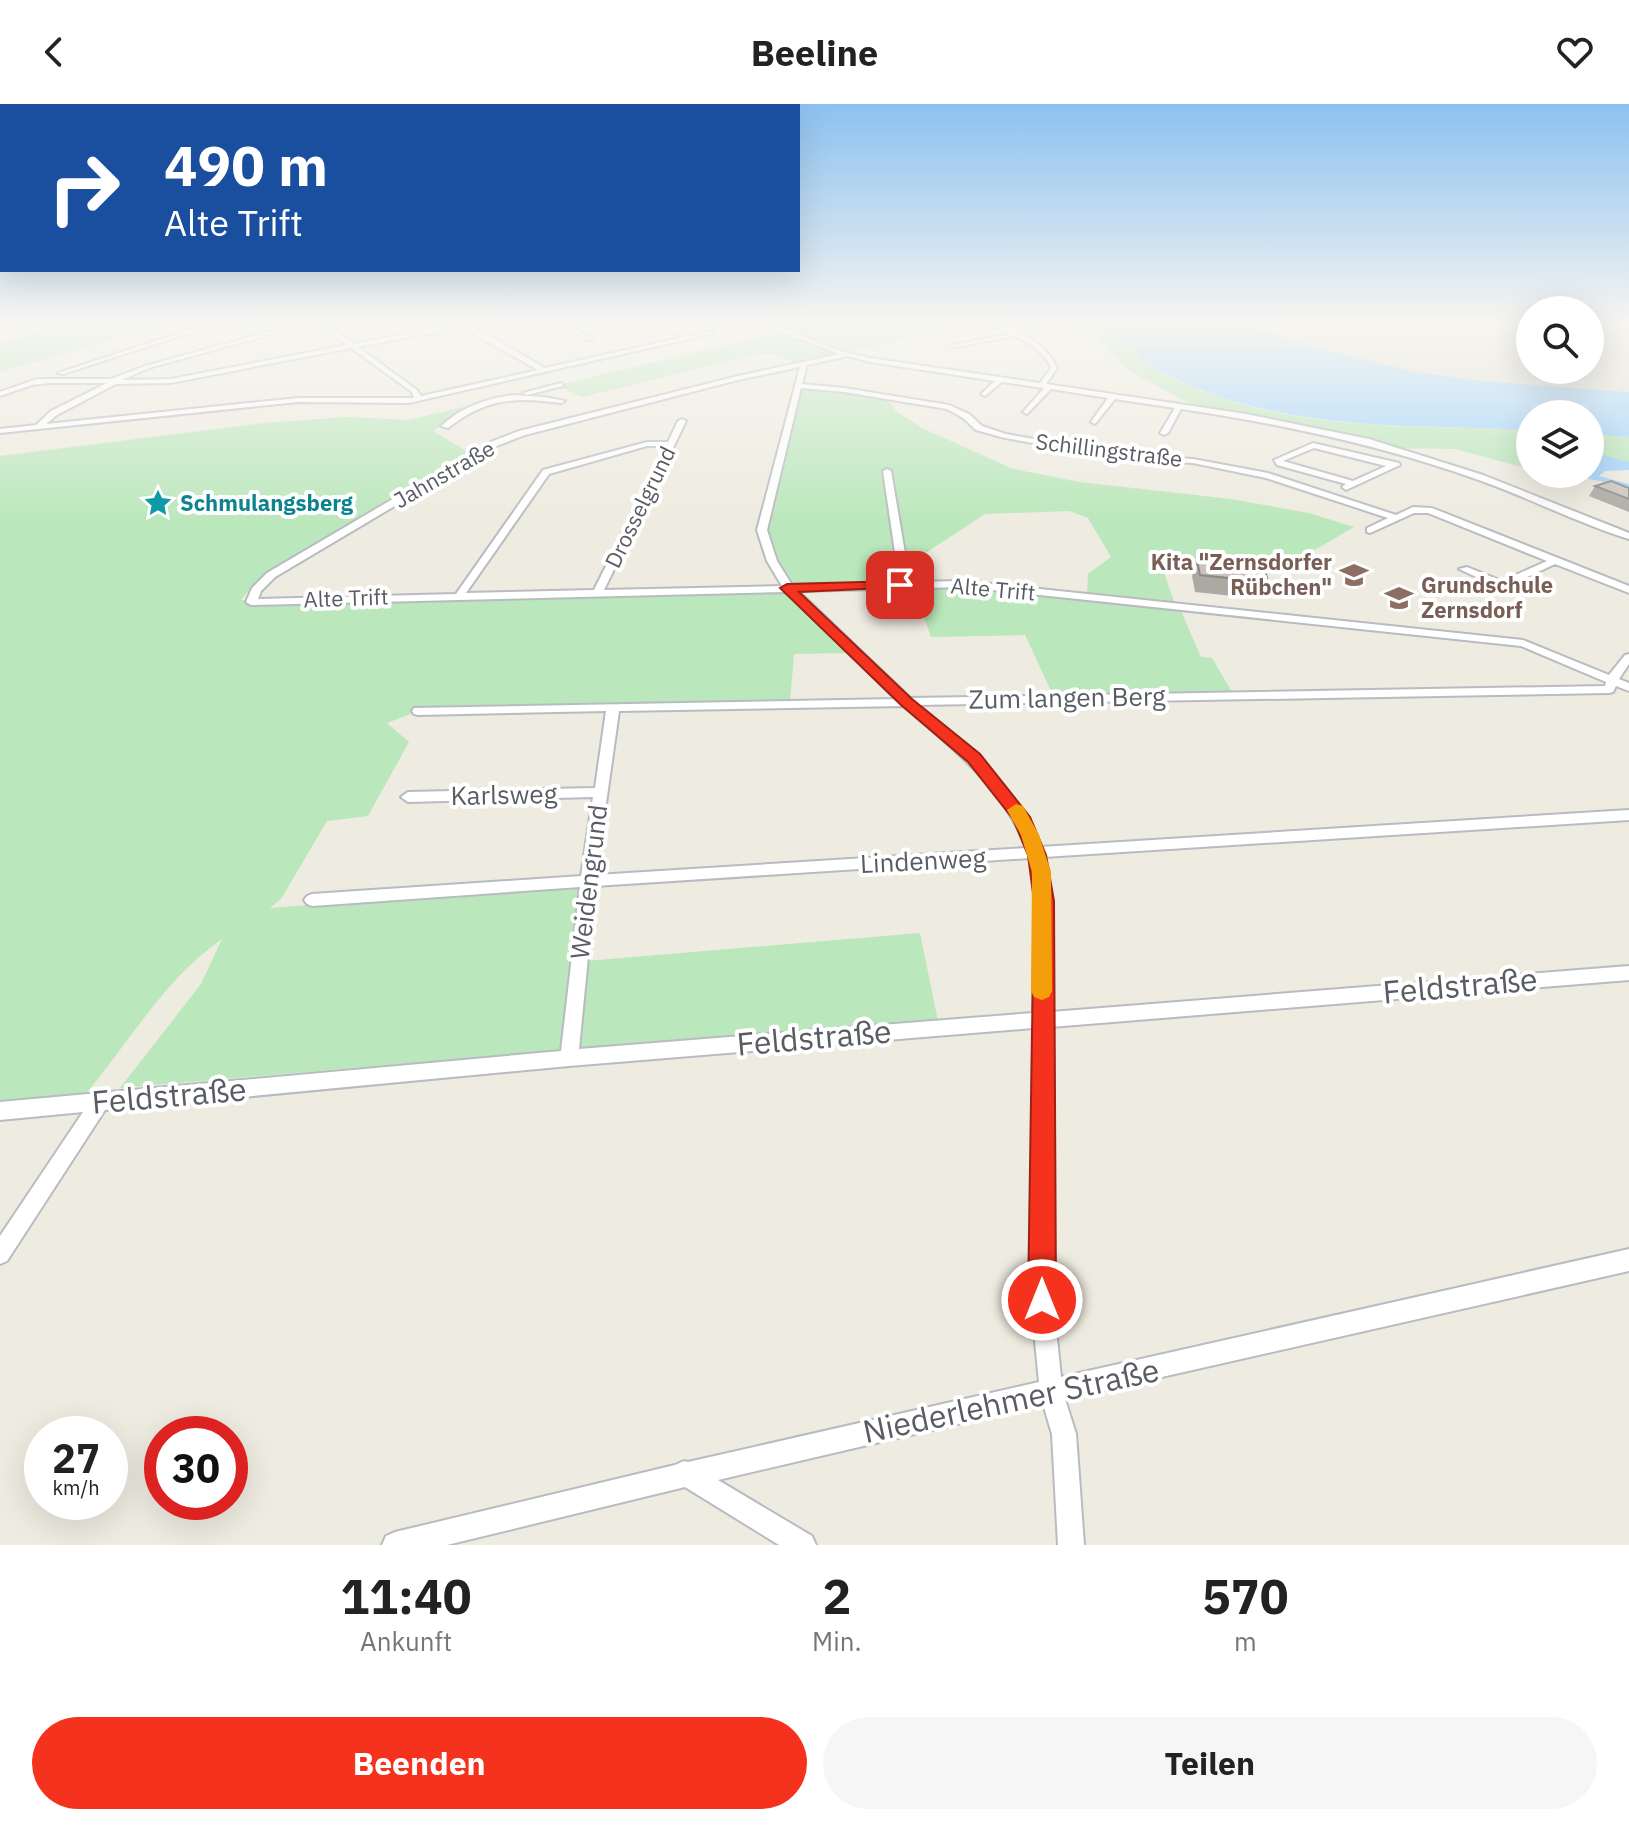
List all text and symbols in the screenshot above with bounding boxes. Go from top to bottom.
text: Beeline [751,29,878,76]
icon: back [32,30,76,74]
icon: heart [1553,30,1597,74]
text: 490 m [164,129,328,201]
icon: right [32,136,136,240]
text: Alte Trift [164,199,303,246]
map controls [1516,296,1604,488]
button: search [1516,296,1604,384]
button: layers [1516,400,1604,488]
street label: Schillingstraße [1034,426,1184,473]
street label: Jahnstraße [388,433,500,514]
street label: Drosselgrund [598,441,681,572]
place icon: Schmulangsberg [143,488,173,518]
place label: Schmulangsberg [180,488,354,517]
place label: Kita "Zernsdorfer Rübchen" [1151,547,1332,601]
pin [866,551,934,619]
school or university icon: Kita "Zernsdorfer Rübchen" [1339,560,1369,590]
icon: arrive [878,563,922,607]
street label: Alte Trift [949,570,1037,607]
place label: Grundschule Zernsdorf [1421,570,1553,624]
street label: Alte Trift [303,582,389,613]
school or university icon: Grundschule Zernsdorf [1384,583,1414,613]
street label: Zum langen Berg [968,678,1166,716]
street label: Karlsweg [450,776,558,812]
street label: Weidengrund [562,803,614,961]
street label: Lindenweg [859,840,987,880]
street label: Feldstraße [1381,957,1539,1013]
street label: Feldstraße [735,1009,893,1065]
street label: Feldstraße [90,1067,248,1123]
position arrow [1000,1258,1084,1342]
street label: Niederlehmer Straße [859,1348,1163,1452]
speed limit sign: 30 [144,1416,248,1520]
text: 27 [52,1432,100,1484]
text: km/h [52,1474,100,1501]
text: 11:40 [341,1565,472,1627]
text: 2 [822,1565,851,1627]
text: 570 [1202,1565,1288,1627]
text: Ankunft [360,1624,452,1658]
text: Min. [812,1624,862,1658]
text: m [1234,1624,1257,1658]
button: Beenden [32,1717,807,1809]
button: Teilen [823,1717,1597,1809]

